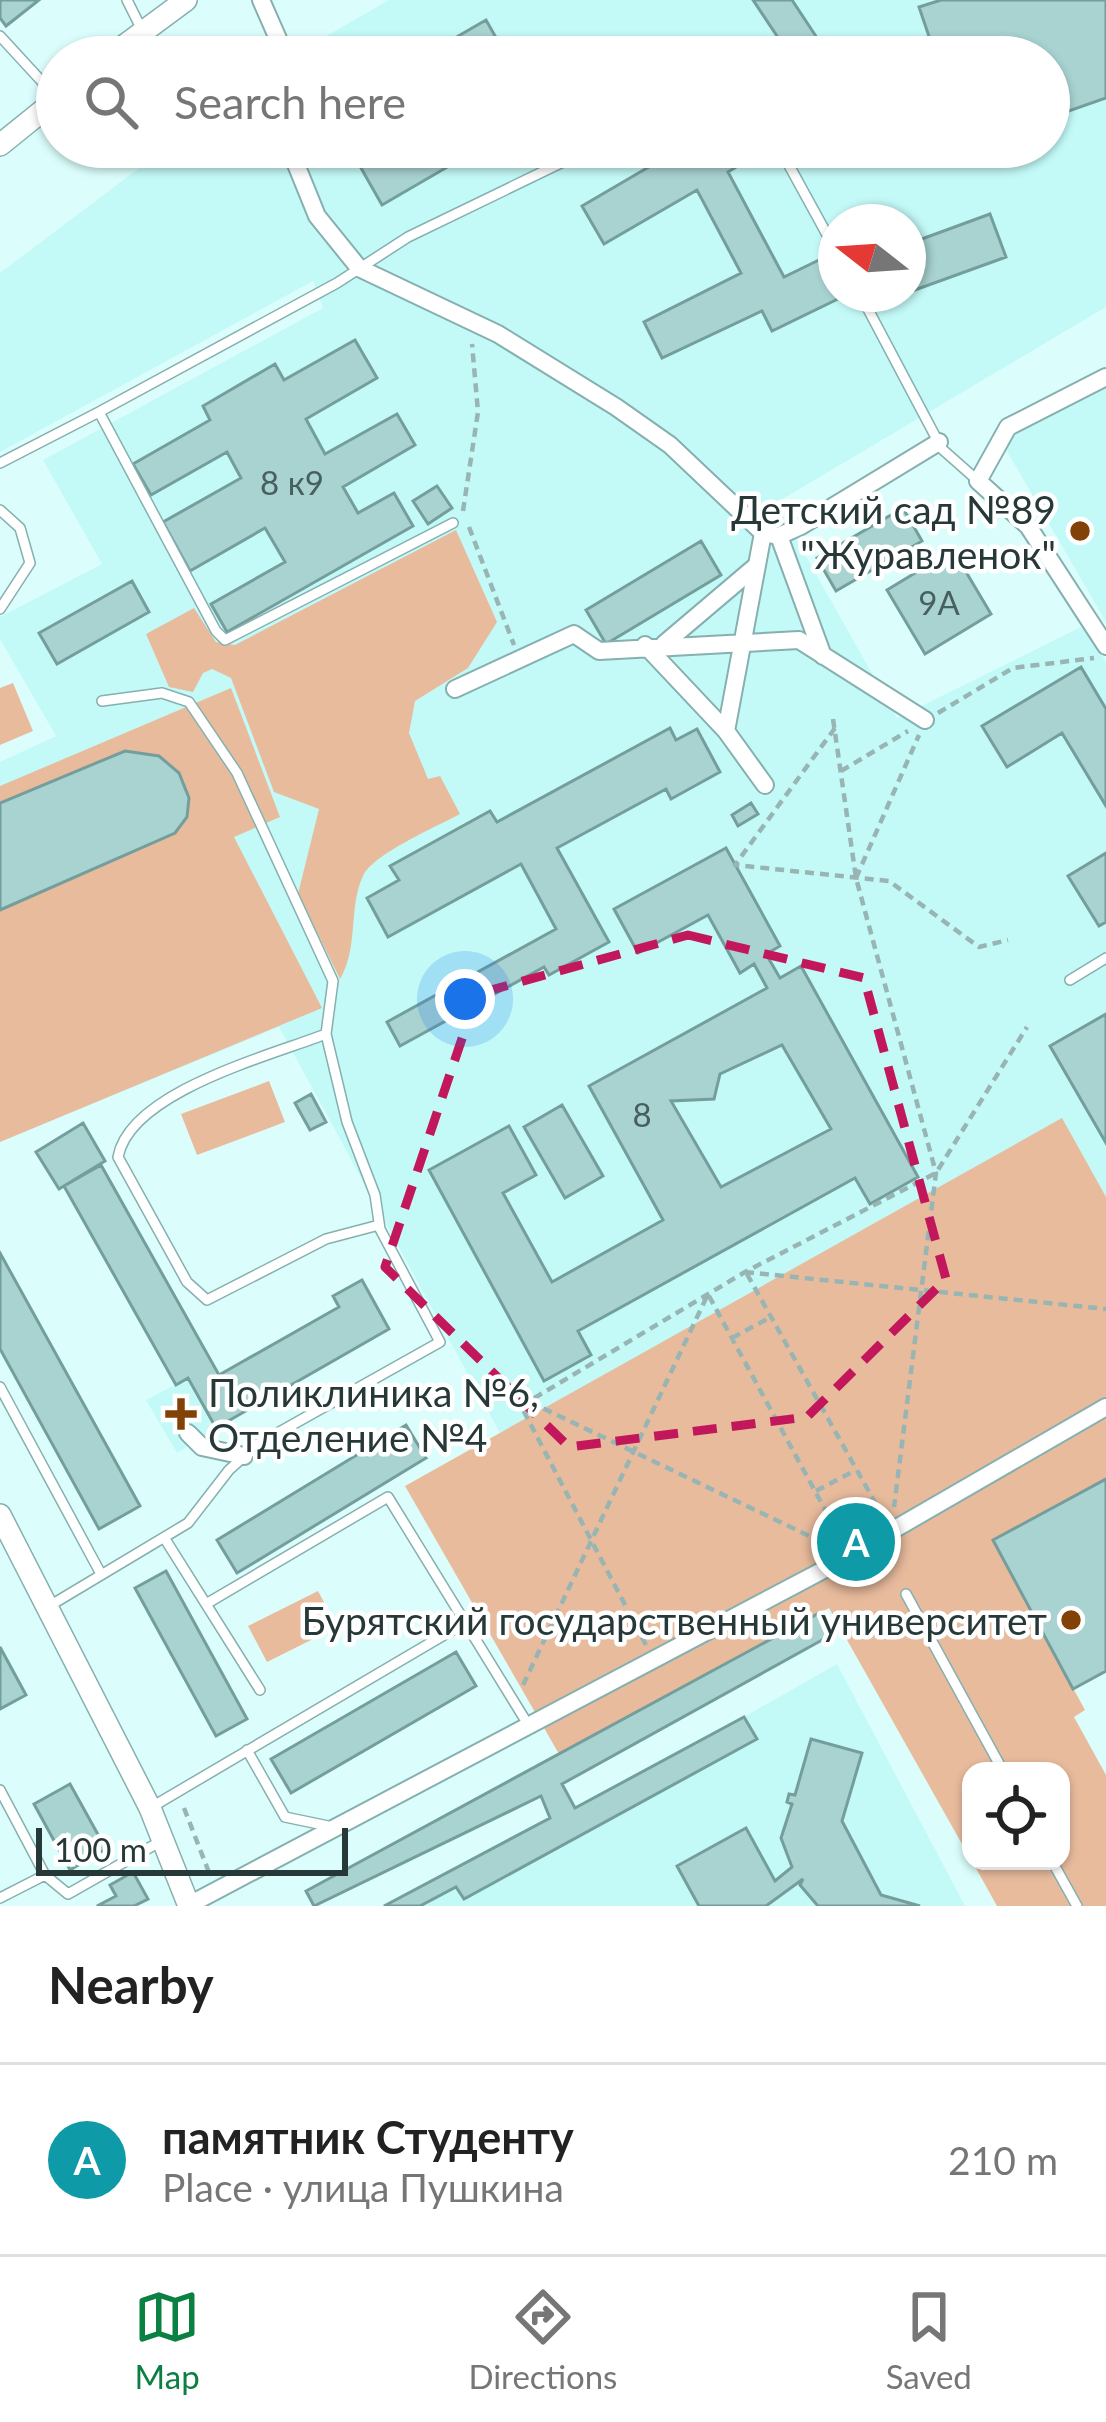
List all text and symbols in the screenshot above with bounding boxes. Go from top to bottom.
search box [36,36,1070,168]
icon: search [78,69,144,135]
text: Search here [174,75,406,129]
north arrow [818,204,926,312]
house number: 8 к9 [260,462,324,502]
place label: Детский сад №89 "Журавленок" [731,486,1056,577]
marker: Детский сад №89 "Журавленок" [1067,518,1093,544]
house number: 9А [918,582,960,622]
your location [435,969,495,1029]
house number: 8 [632,1094,652,1134]
place label: Поликлиника №6, Отделение №4 [208,1369,539,1460]
marker: Поликлиника №6, Отделение №4 [165,1398,197,1430]
pin: A [817,1497,895,1587]
place label: Бурятский государственный университет [302,1597,1047,1643]
marker: Бурятский государственный университет [1058,1607,1084,1633]
map controls [962,1762,1070,1870]
button: locate [962,1762,1070,1870]
scale bar [36,1822,348,1875]
text: 100 m [54,1829,147,1869]
text: Nearby [48,1954,214,2015]
text: памятник Студенту [162,2110,574,2164]
text: A [73,2137,101,2183]
text: 210 m [948,2137,1058,2183]
text: Place · улица Пушкина [162,2164,564,2210]
tab: Map [134,2284,200,2396]
tab: Directions [468,2284,617,2396]
tab: Saved [886,2284,972,2396]

